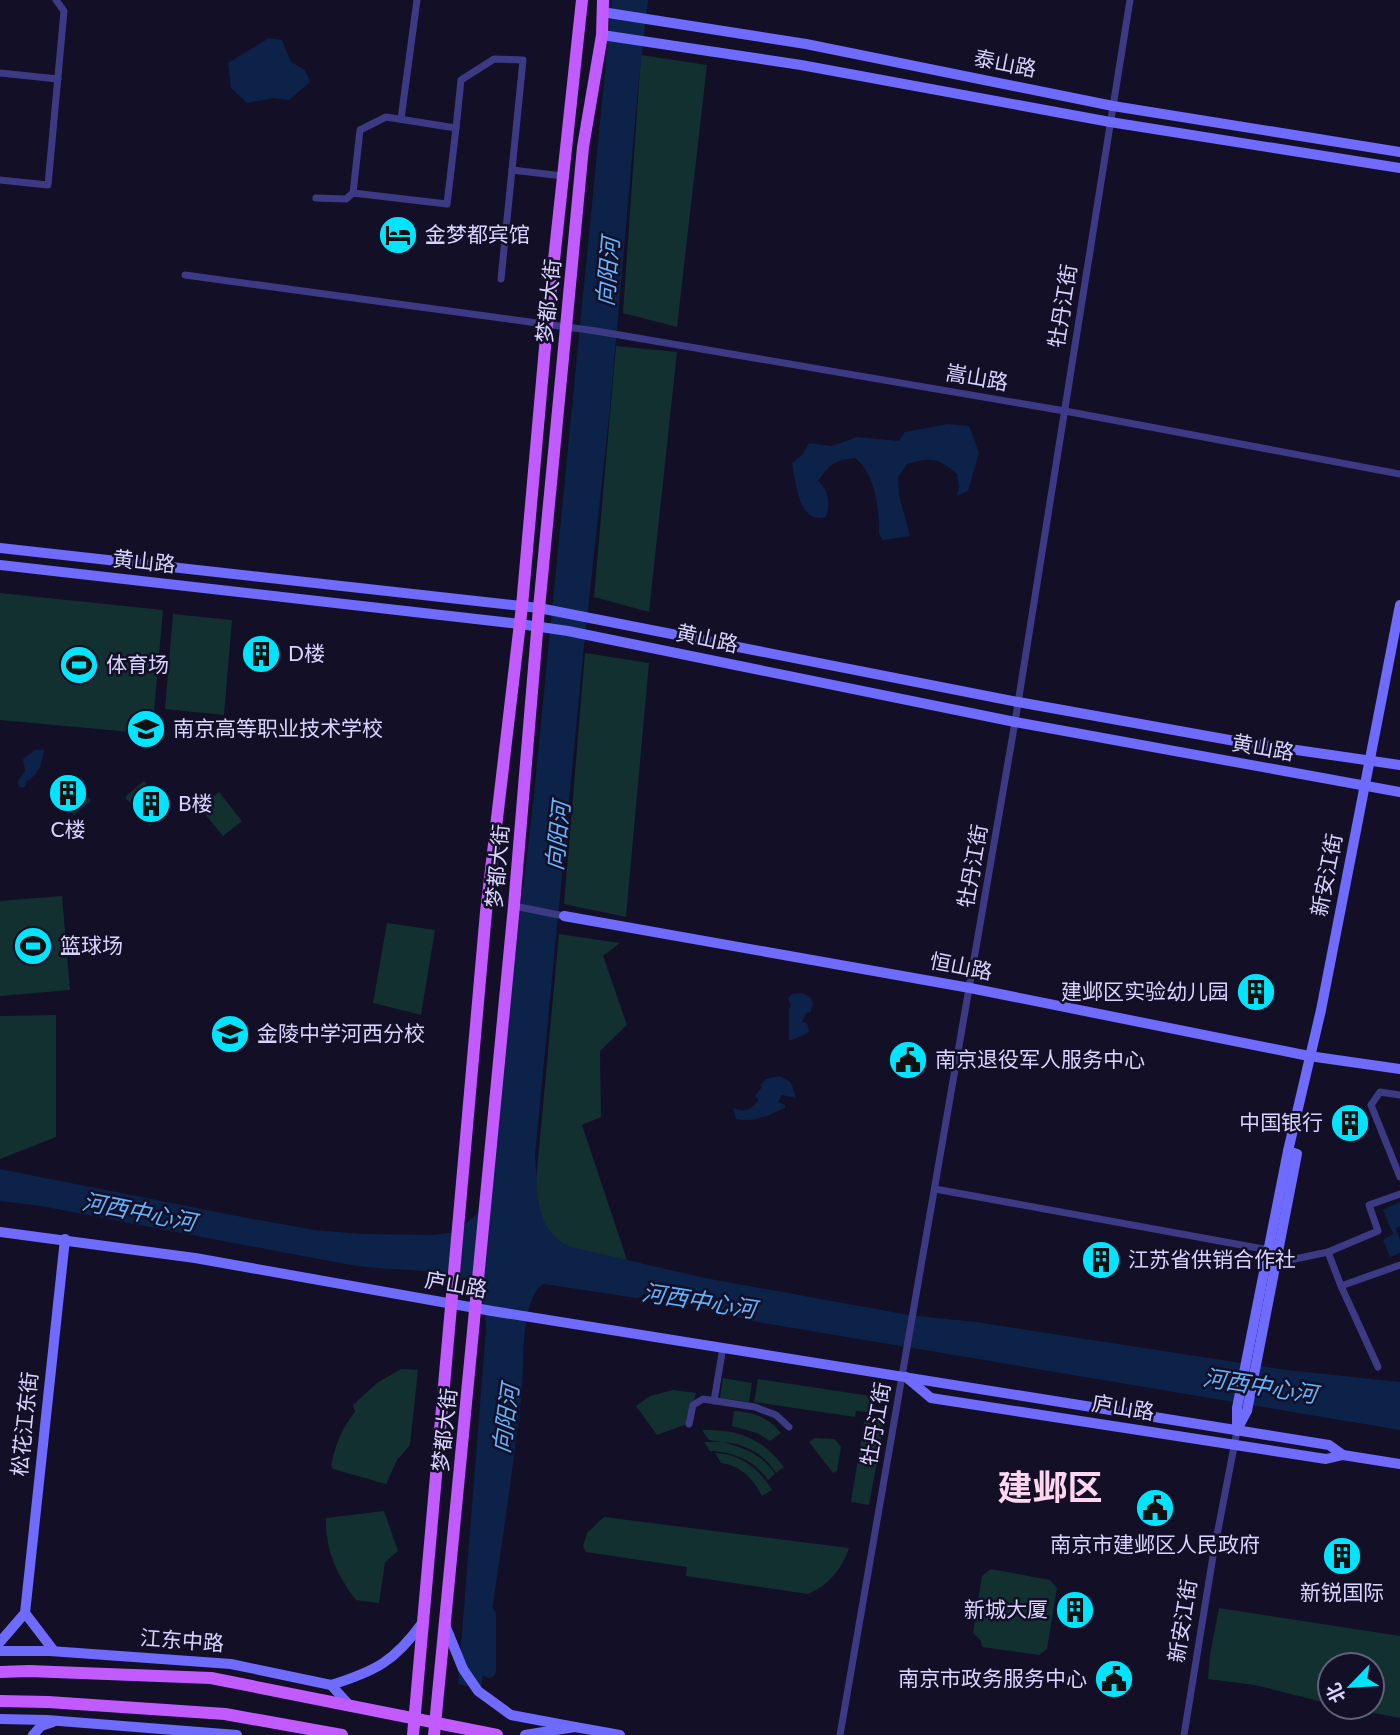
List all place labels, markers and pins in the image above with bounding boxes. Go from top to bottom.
hotel icon: 金梦都宾馆 [377,214,419,256]
place label: 金梦都宾馆 [425,221,530,246]
building icon: D楼 [240,633,282,675]
place label: D楼 [288,640,325,665]
sports icon: 体育场 [58,644,100,686]
place label: 体育场 [106,651,169,676]
school or university icon: 南京高等职业技术学校 [125,708,167,750]
place label: 南京高等职业技术学校 [173,715,383,740]
building icon: C楼 [47,772,89,814]
building icon: B楼 [130,783,172,825]
place label: B楼 [178,790,213,815]
place label: C楼 [50,816,86,841]
sports icon: 篮球场 [12,925,54,967]
place label: 篮球场 [60,932,123,957]
building icon: 建邺区实验幼儿园 [1235,971,1277,1013]
place label: 建邺区实验幼儿园 [1061,978,1229,1003]
school or university icon: 金陵中学河西分校 [209,1013,251,1055]
place label: 金陵中学河西分校 [257,1020,425,1045]
public building icon: 南京退役军人服务中心 [887,1039,929,1081]
place label: 南京退役军人服务中心 [935,1046,1145,1071]
building icon: 中国银行 [1329,1102,1371,1144]
place label: 中国银行 [1239,1109,1323,1134]
building icon: 江苏省供销合作社 [1080,1239,1122,1281]
place label: 江苏省供销合作社 [1128,1246,1296,1271]
public building icon: 南京市建邺区人民政府 [1134,1487,1176,1529]
place label: 南京市建邺区人民政府 [1050,1531,1260,1556]
building icon: 新锐国际 [1321,1535,1363,1577]
place label: 新锐国际 [1300,1579,1384,1604]
building icon: 新城大厦 [1054,1589,1096,1631]
place label: 新城大厦 [964,1596,1048,1621]
public building icon: 南京市政务服务中心 [1093,1658,1135,1700]
place label: 南京市政务服务中心 [898,1665,1087,1690]

